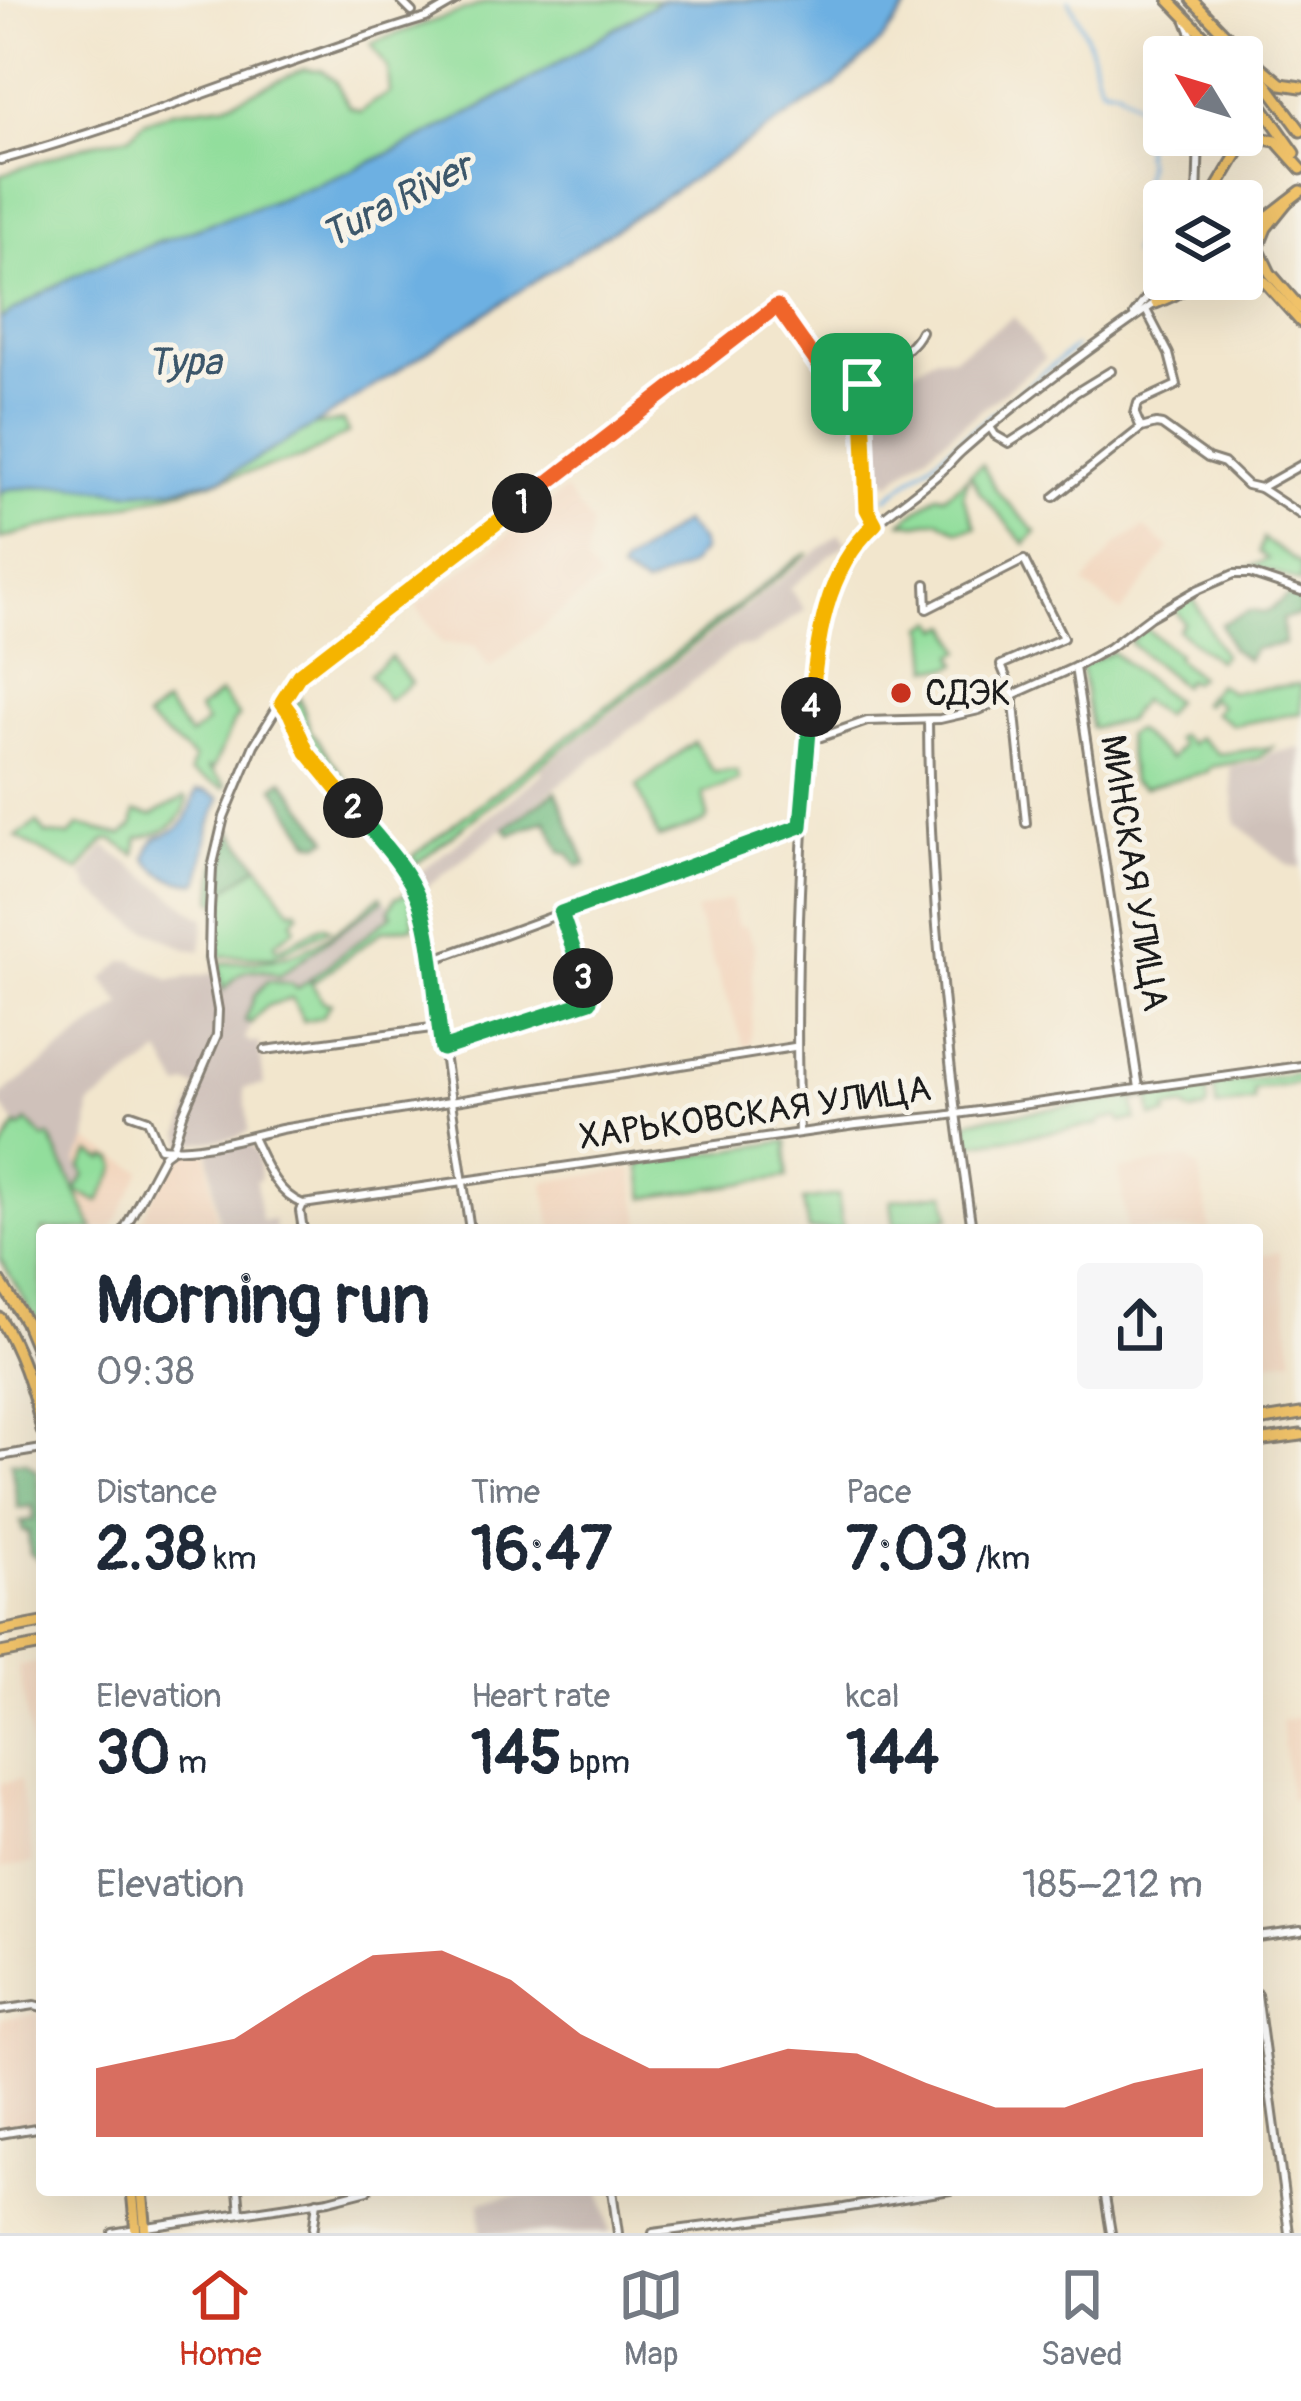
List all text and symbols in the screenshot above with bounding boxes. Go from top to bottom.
north arrow [1143,36,1263,156]
map controls [1143,36,1263,300]
water label: Tura River [314,140,485,260]
button: layers [1143,180,1263,300]
pin [811,333,913,435]
water label: Тура [147,338,223,387]
icon: arrive [829,351,895,417]
pin: 1 [492,473,552,533]
text: 1 [516,482,528,523]
place label: СДЭК [925,671,1011,716]
pin: 4 [781,677,841,737]
marker: СДЭК [888,680,914,706]
text: 4 [801,686,821,727]
street label: МИНСКАЯ УЛИЦА [1090,732,1178,1014]
pin: 2 [323,778,383,838]
text: 2 [344,787,362,828]
pin: 3 [553,948,613,1008]
text: 3 [574,957,592,998]
street label: ХАРЬКОВСКАЯ УЛИЦА [576,1066,934,1160]
text: Morning run [96,1260,430,1343]
button: share [1077,1263,1203,1389]
text: 09:38 [96,1347,195,1396]
text: Distance [96,1472,217,1513]
text: Time [471,1472,540,1513]
text: Pace [846,1472,911,1513]
text: 2.38 [96,1513,206,1588]
text: 16:47 [471,1513,612,1588]
text: 7:03 [846,1513,968,1588]
text: km [206,1538,257,1579]
text: /km [968,1538,1030,1579]
text: Elevation [96,1676,222,1717]
text: Heart rate [471,1676,610,1717]
text: kcal [846,1676,900,1717]
text: 30 [96,1717,170,1792]
text: 145 [471,1717,562,1792]
text: 144 [846,1717,939,1792]
text: m [170,1742,207,1783]
text: bpm [562,1742,630,1783]
text: Elevation [96,1860,245,1909]
text: 185–212 m [1022,1860,1203,1909]
tab: Home [178,2262,262,2375]
tab: Map [618,2262,684,2375]
tab: Saved [1041,2262,1123,2375]

